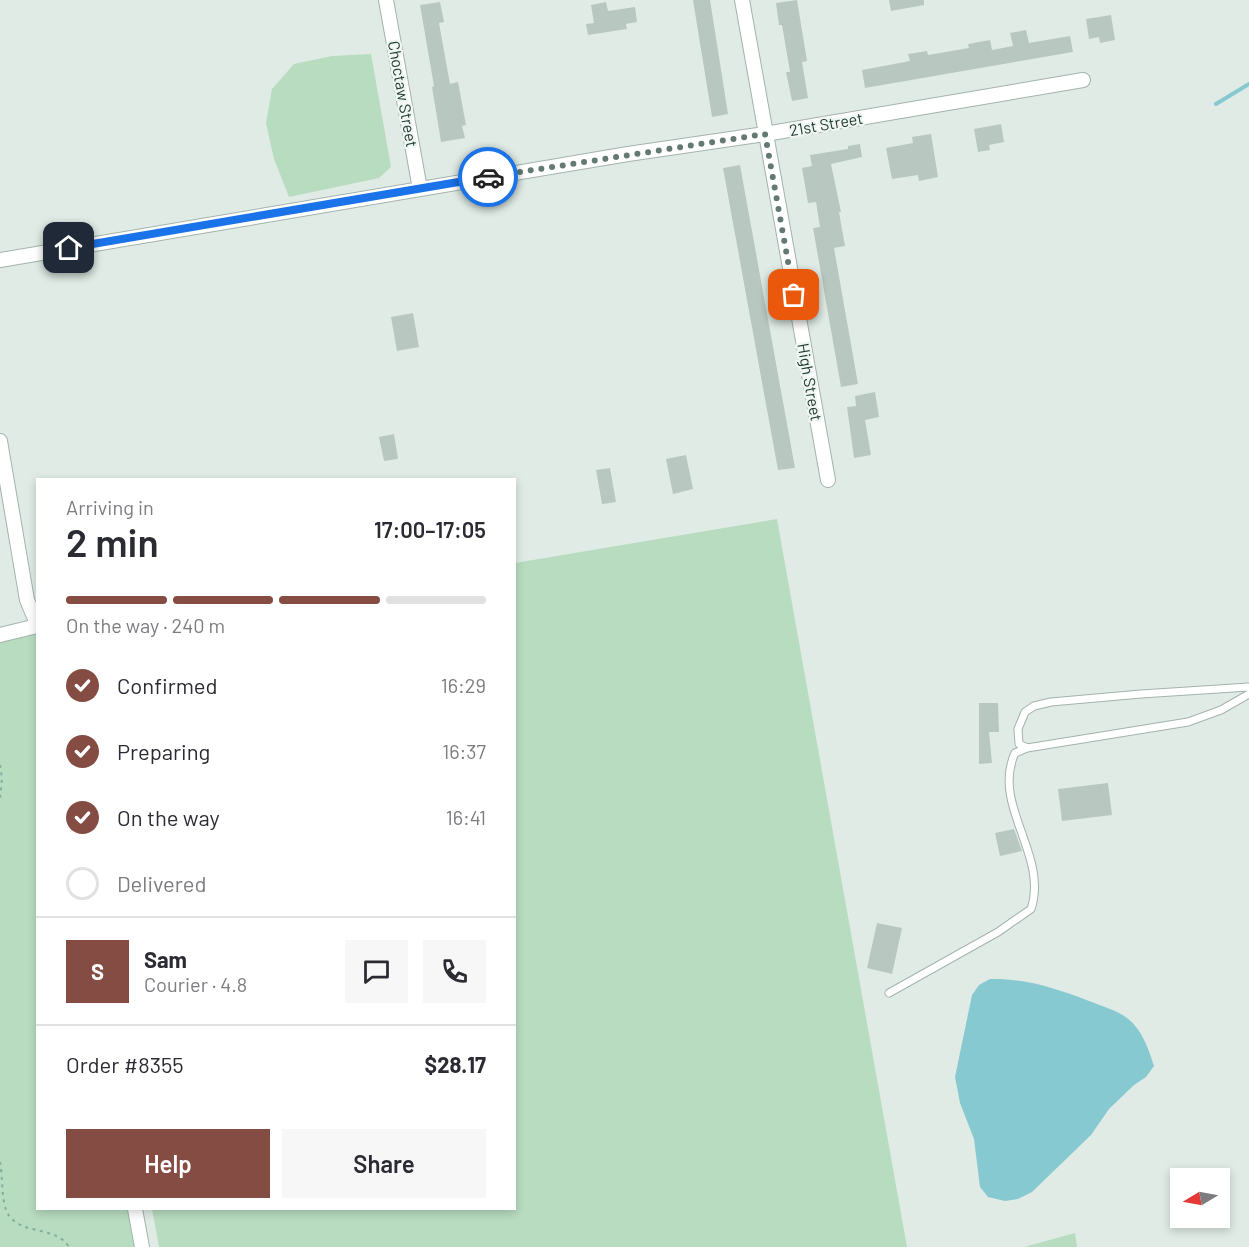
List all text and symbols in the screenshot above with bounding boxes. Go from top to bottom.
street label: Choctaw Street [385,39,422,149]
street label: 21st Street [788,108,864,139]
courier [458,147,518,207]
icon: car [472,161,505,194]
pin [43,222,94,273]
icon: home [52,231,85,264]
pin [768,269,819,320]
icon: bag [777,278,810,311]
street label: High Street [794,342,827,422]
text: Arriving in [66,495,154,519]
text: 17:00–17:05 [374,516,486,542]
text: 2 min [66,518,159,565]
text: On the way · 240 m [66,613,225,637]
icon: check [66,669,99,702]
text: Confirmed [117,672,217,698]
text: 16:29 [441,673,486,697]
icon: check [66,735,99,768]
text: Preparing [117,738,210,764]
text: 16:37 [442,739,486,763]
icon: check [66,801,99,834]
text: On the way [117,804,220,830]
text: 16:41 [446,805,486,829]
text: Delivered [117,870,206,896]
button: chat [345,940,408,1003]
button: phone [423,940,486,1003]
text: Sam [144,946,187,972]
text: S [91,958,104,984]
text: Courier · 4.8 [144,972,247,996]
text: Order #8355 [66,1051,184,1077]
text: $28.17 [425,1051,486,1077]
button: Help [66,1129,270,1198]
button: Share [282,1129,486,1198]
north arrow [1170,1168,1230,1228]
map controls [1170,1168,1230,1228]

